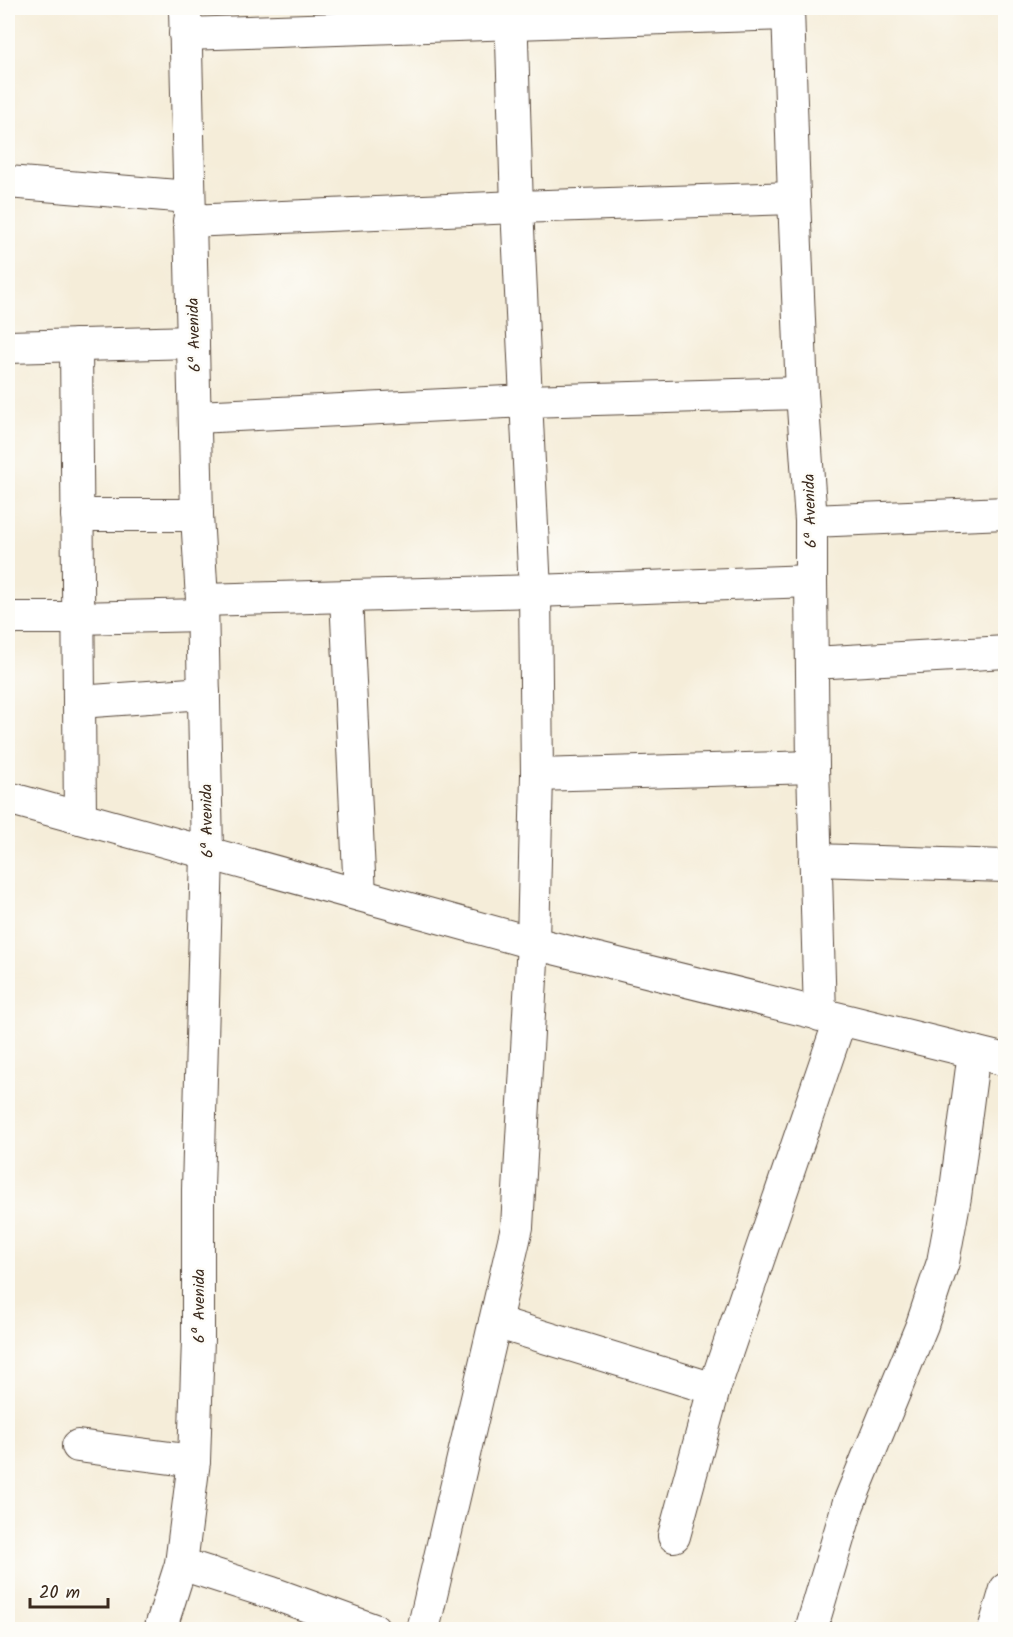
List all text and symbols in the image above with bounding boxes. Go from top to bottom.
street label: 6ª Avenida [181,297,208,373]
street label: 6ª Avenida [797,473,824,549]
street label: 6ª Avenida [194,784,221,858]
street label: 6ª Avenida [187,1269,212,1343]
scale bar [30,1571,108,1609]
text: 20 m [39,1579,80,1608]

